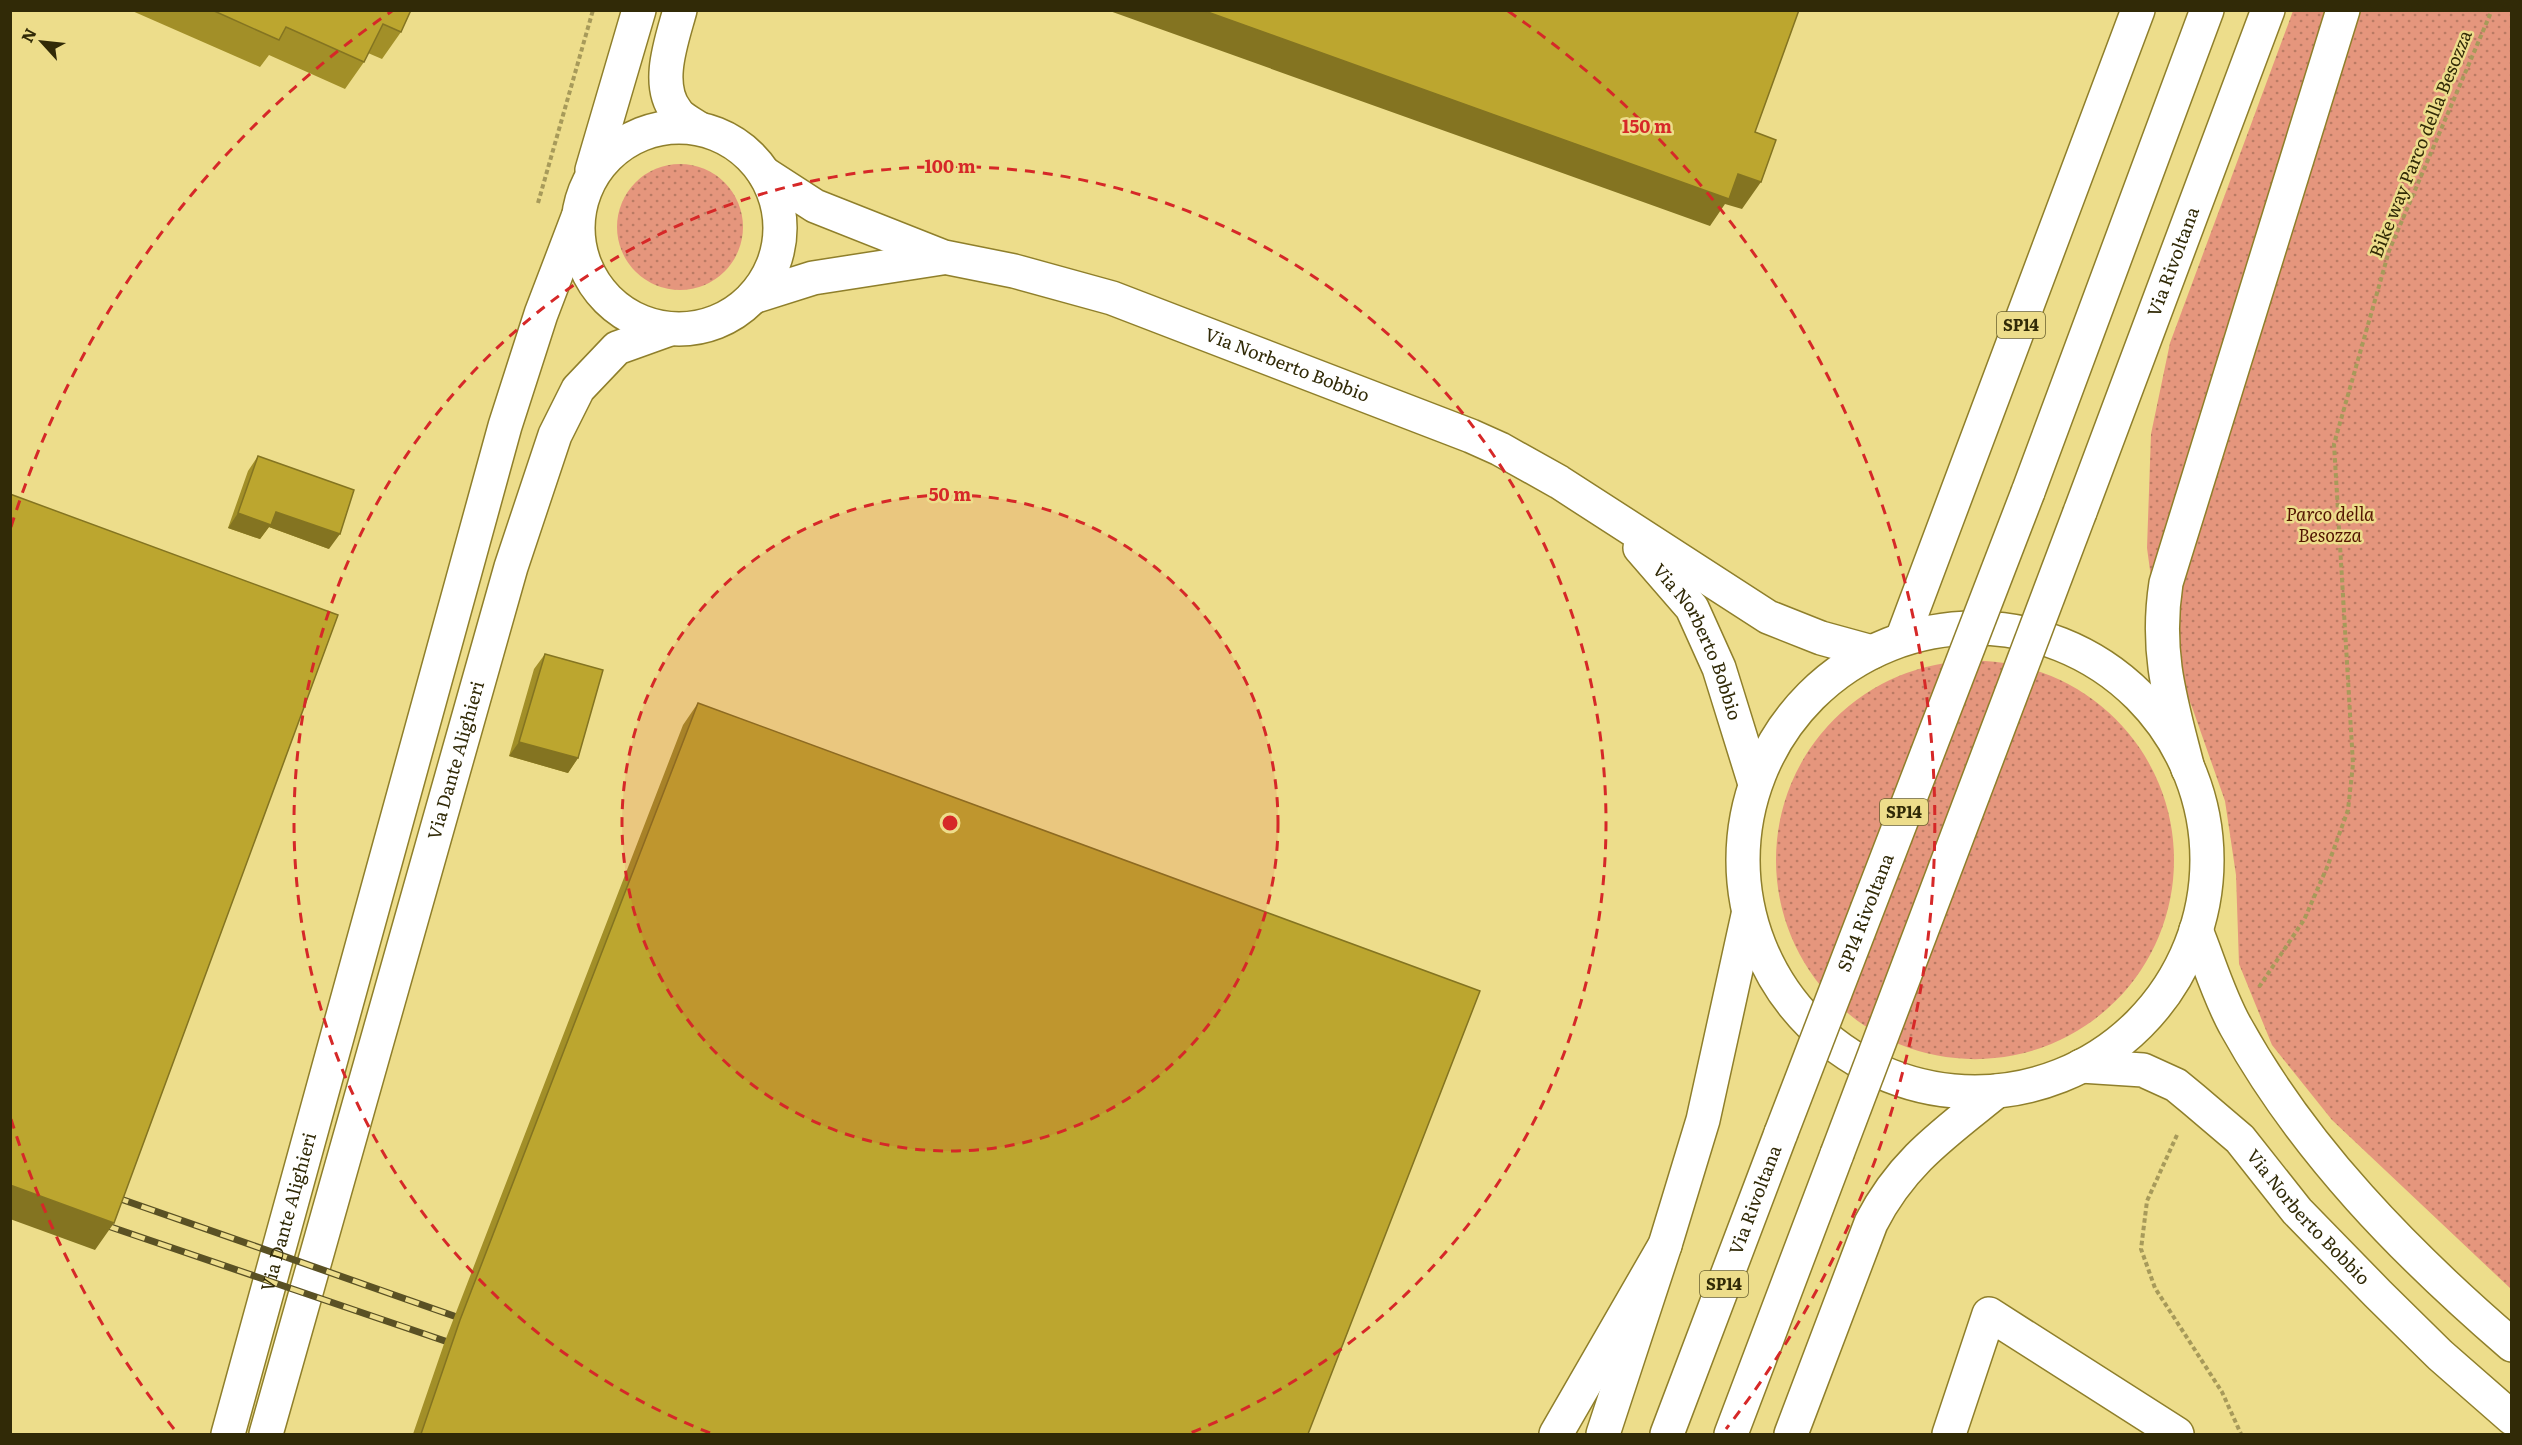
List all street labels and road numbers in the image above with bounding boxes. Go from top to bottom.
street label: Bike way Parco della Besozza [2362,25,2478,261]
street label: Via Rivoltana [2139,202,2205,320]
road number: SP14 [1997,312,2045,338]
street label: Via Norberto Bobbio [1201,320,1374,408]
street label: Via Norberto Bobbio [1647,557,1749,723]
street label: Via Dante Alighieri [420,677,490,843]
road number: SP14 [1880,799,1928,825]
street label: SP14 Rivoltana [1829,849,1900,975]
street label: Via Dante Alighieri [253,1129,322,1294]
street label: Via Rivoltana [1721,1141,1787,1258]
street label: Via Norberto Bobbio [2241,1143,2377,1291]
road number: SP14 [1700,1271,1748,1297]

